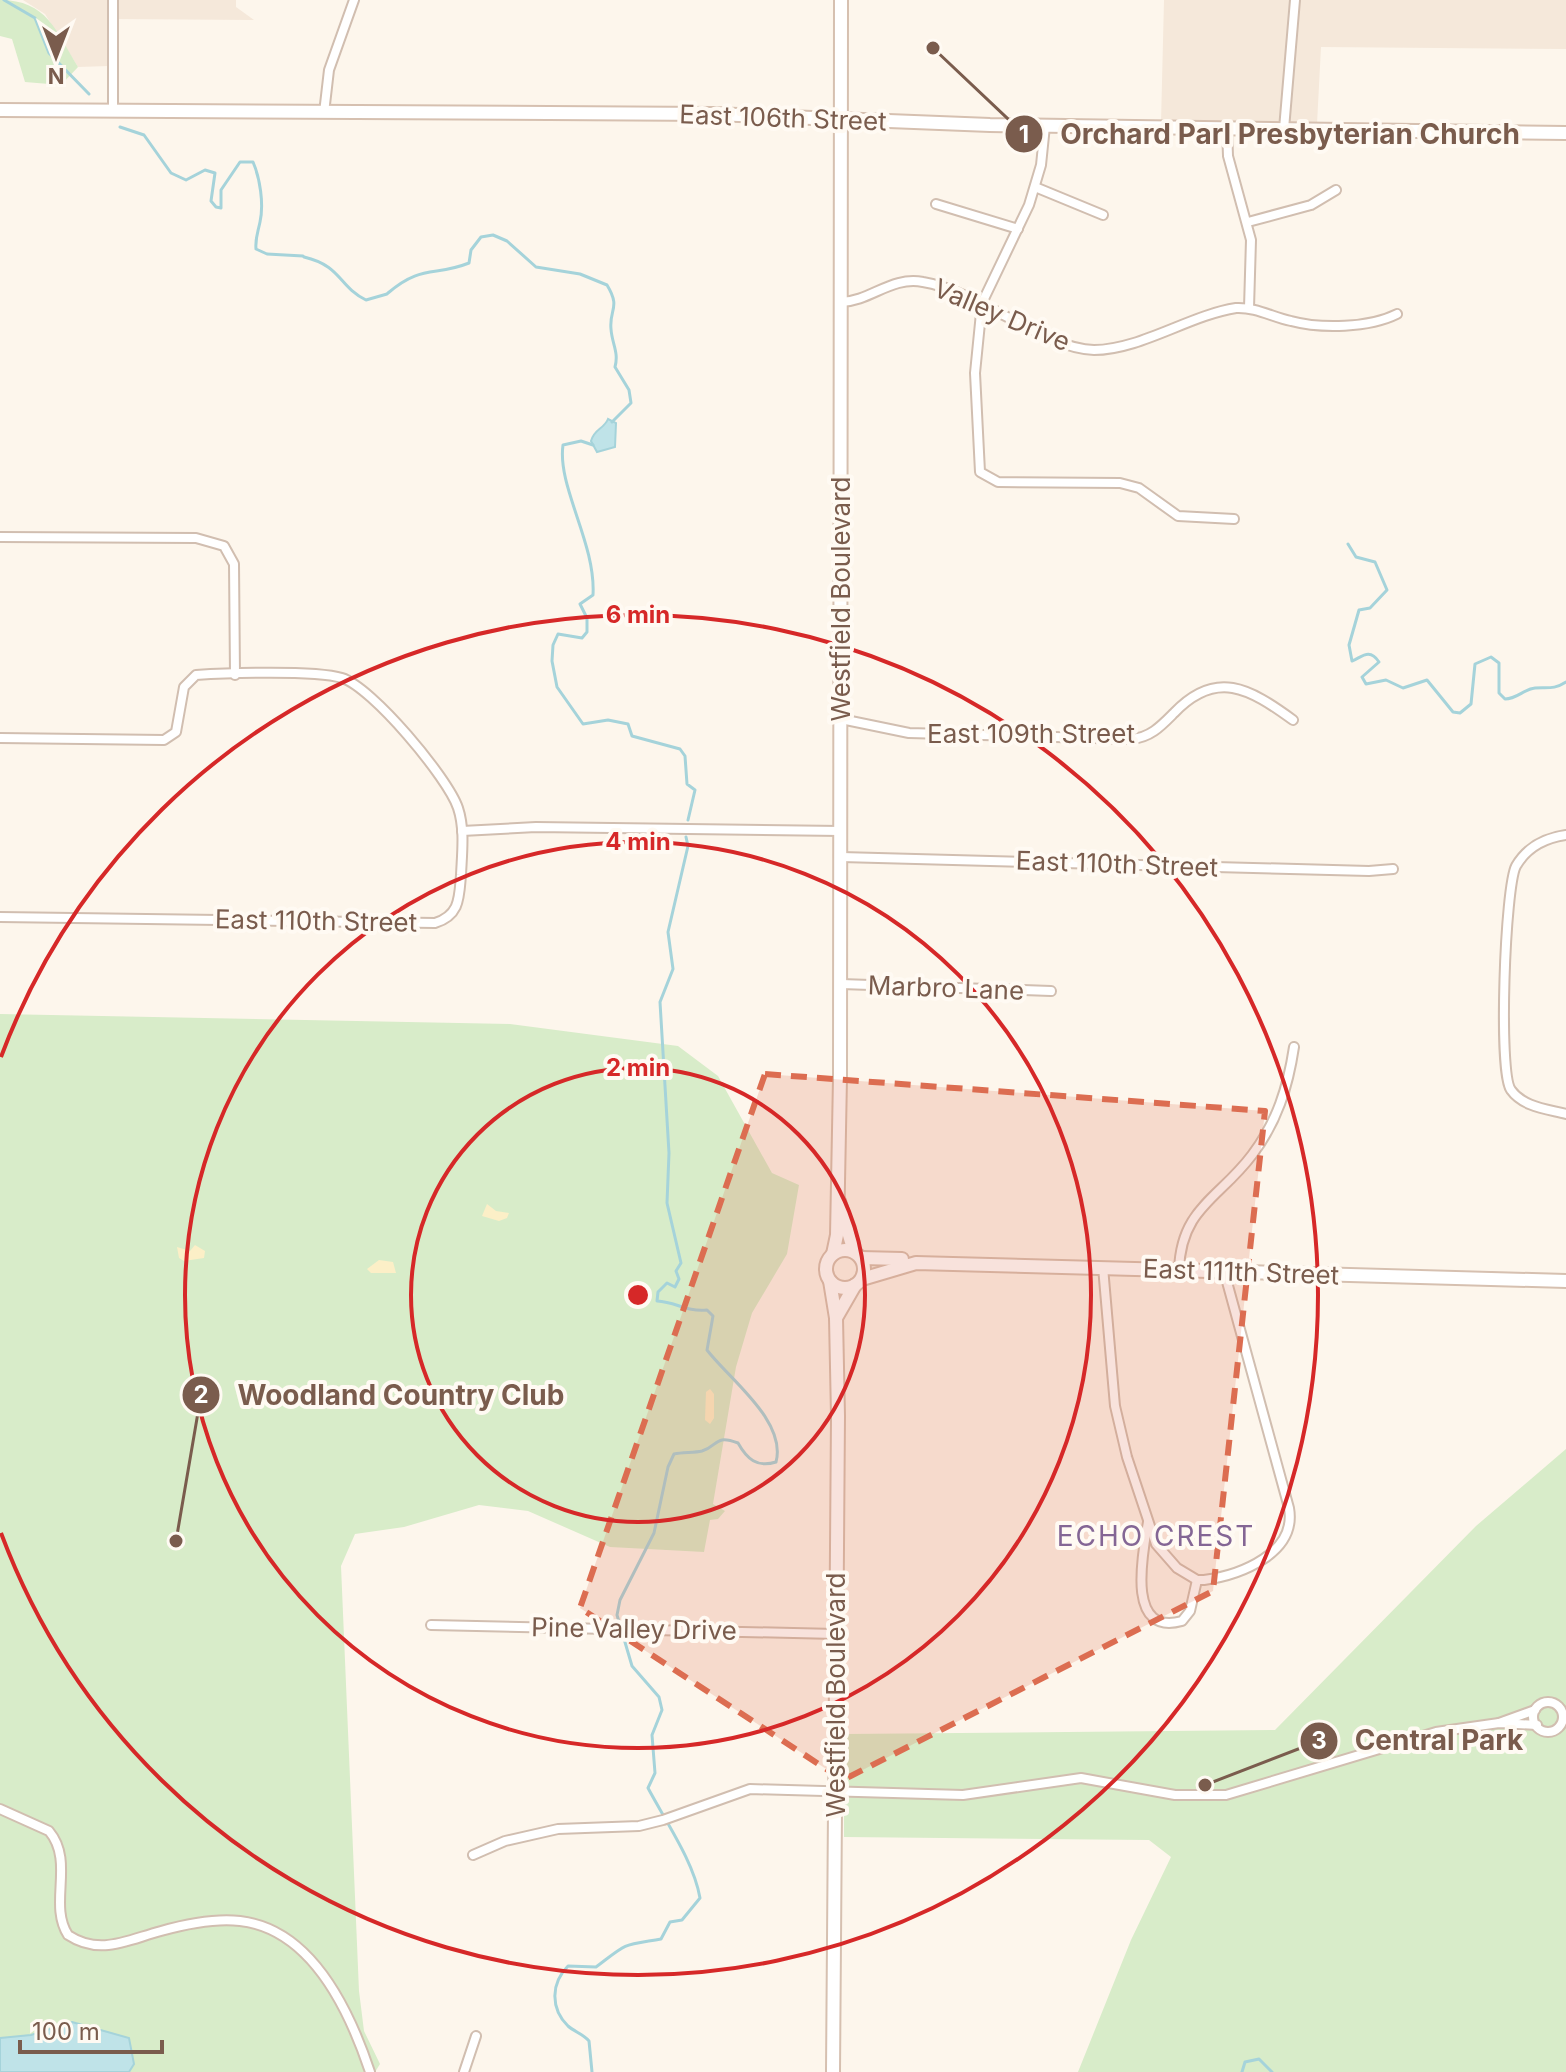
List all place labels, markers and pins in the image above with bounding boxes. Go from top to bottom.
callout: Orchard Parl Presbyterian Church [1004,108,1536,160]
centre of rings [624,1281,652,1309]
callout: Woodland Country Club [181,1369,580,1421]
callout: Central Park [1299,1715,1539,1767]

